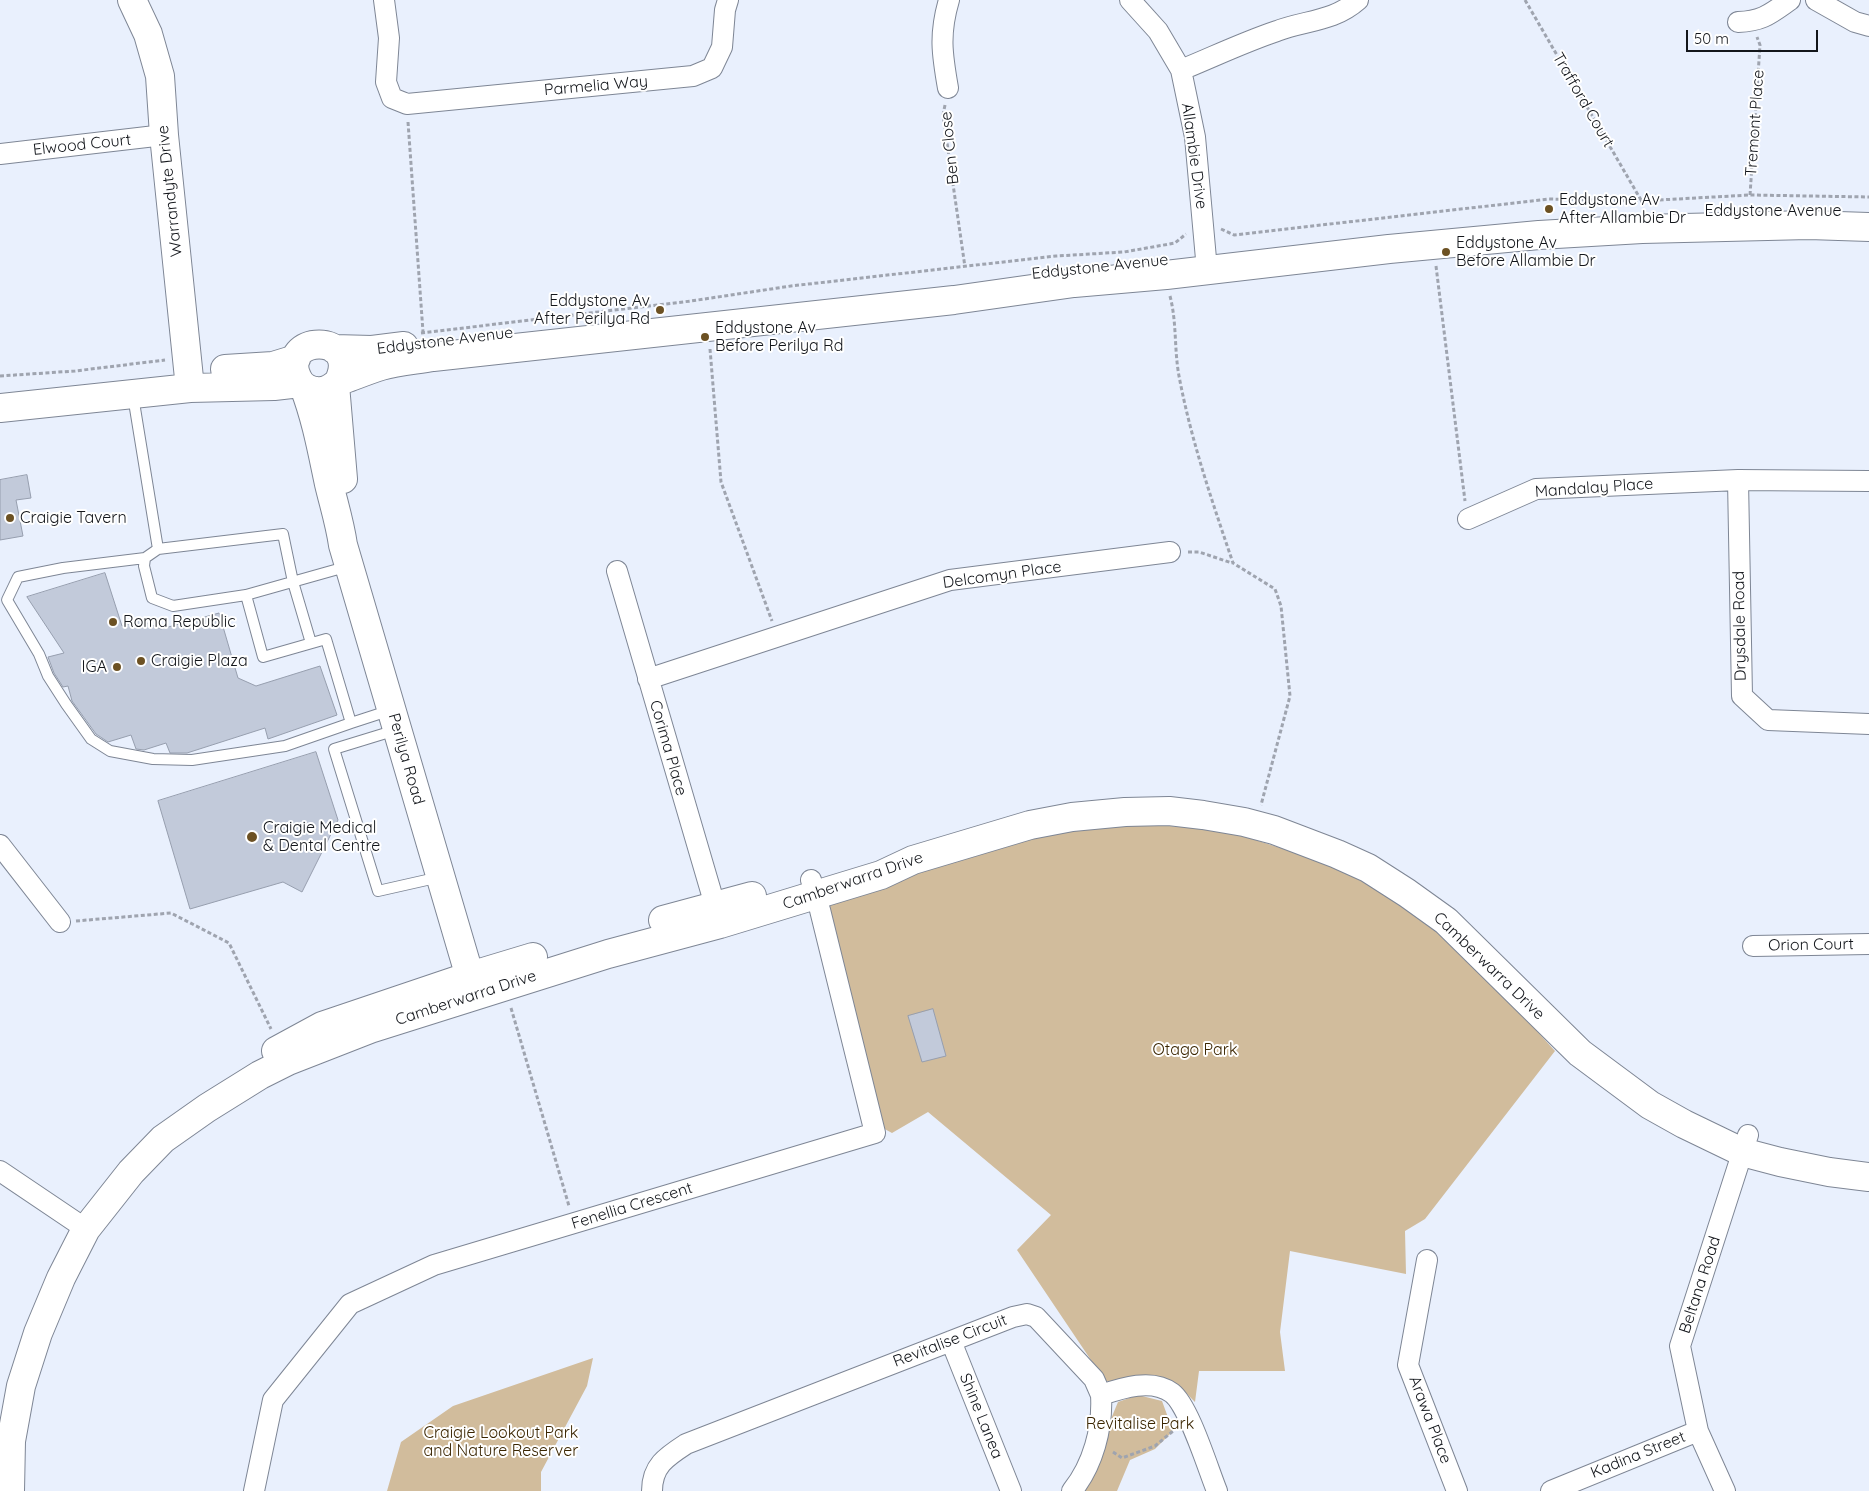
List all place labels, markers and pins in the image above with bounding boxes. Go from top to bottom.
place label: Eddystone Av After Allambie Dr [1559,190,1686,228]
marker: Eddystone Av After Allambie Dr [1543,203,1555,215]
place label: Eddystone Av Before Allambie Dr [1456,233,1596,271]
marker: Eddystone Av Before Allambie Dr [1440,246,1452,258]
place label: Eddystone Av After Perilya Rd [534,291,650,329]
marker: Eddystone Av After Perilya Rd [654,304,666,316]
place label: Eddystone Av Before Perilya Rd [715,318,843,356]
marker: Eddystone Av Before Perilya Rd [699,331,711,343]
place label: Craigie Tavern [20,508,127,528]
marker: Craigie Tavern [4,512,16,524]
place label: Roma Republic [123,612,236,632]
marker: Roma Republic [107,616,119,628]
place label: Craigie Plaza [151,651,248,671]
marker: Craigie Plaza [135,655,147,667]
place label: IGA [82,657,107,677]
marker: IGA [111,661,123,673]
place label: Craigie Medical & Dental Centre [263,818,380,856]
marker: Craigie Medical & Dental Centre [245,830,259,844]

